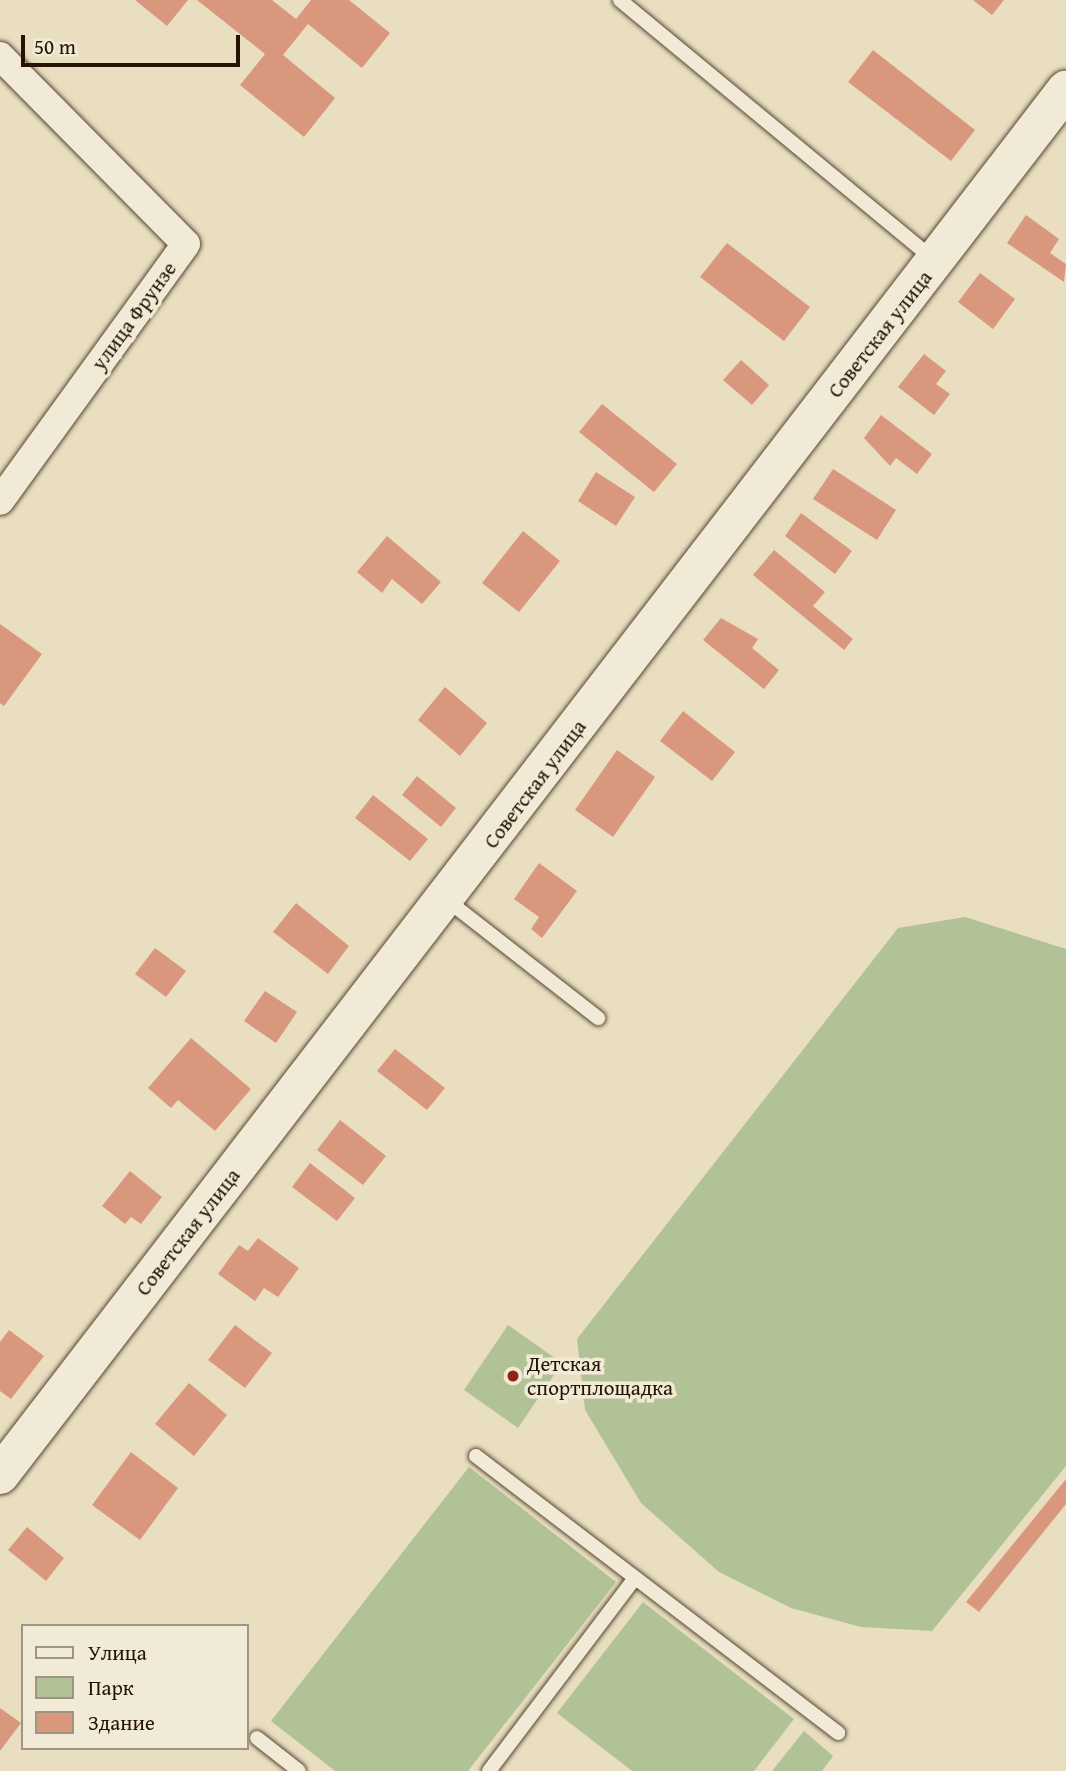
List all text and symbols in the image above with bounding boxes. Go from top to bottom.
scale bar [24,21,243,65]
text: 50 m [34,31,76,62]
street label: улица Фрунзе [86,257,182,375]
street label: Советская улица [822,265,938,403]
street label: Советская улица [478,715,592,853]
street label: Советская улица [130,1163,246,1301]
place label: Детская спортплощадка [527,1351,673,1401]
marker: Детская спортплощадка [505,1368,521,1384]
legend [21,1624,248,1750]
text: Улица [88,1637,147,1668]
text: Парк [88,1672,134,1703]
text: Здание [88,1707,155,1738]

